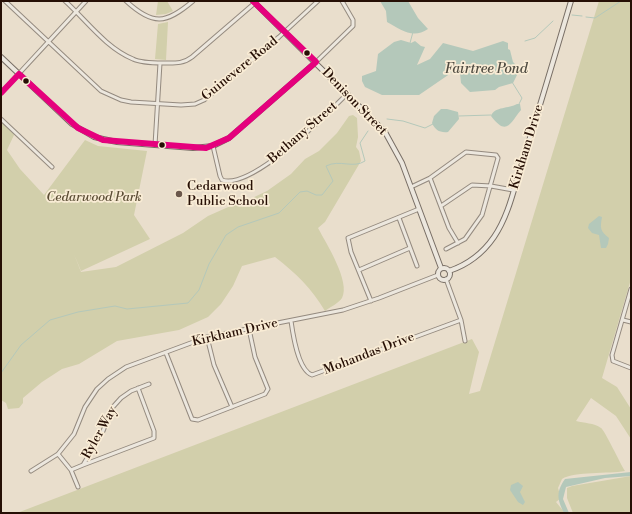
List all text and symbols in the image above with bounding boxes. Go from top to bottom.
street label: Guinevere Road [199,34,281,104]
unlabelled marker [302,48,312,58]
water label: Fairtree Pond [444,62,528,78]
street label: Denison Street [318,65,390,139]
unlabelled marker [21,76,31,86]
street label: Bethany Street [265,99,341,167]
street label: Kirkham Drive [507,103,547,191]
unlabelled marker [157,140,167,150]
place label: Cedarwood Public School [187,179,268,210]
marker: Cedarwood Public School [174,189,184,199]
park label: Cedarwood Park [46,190,142,206]
street label: Kirkham Drive [191,316,279,350]
street label: Mohandas Drive [321,329,417,379]
street label: Ryler Way [79,404,121,462]

